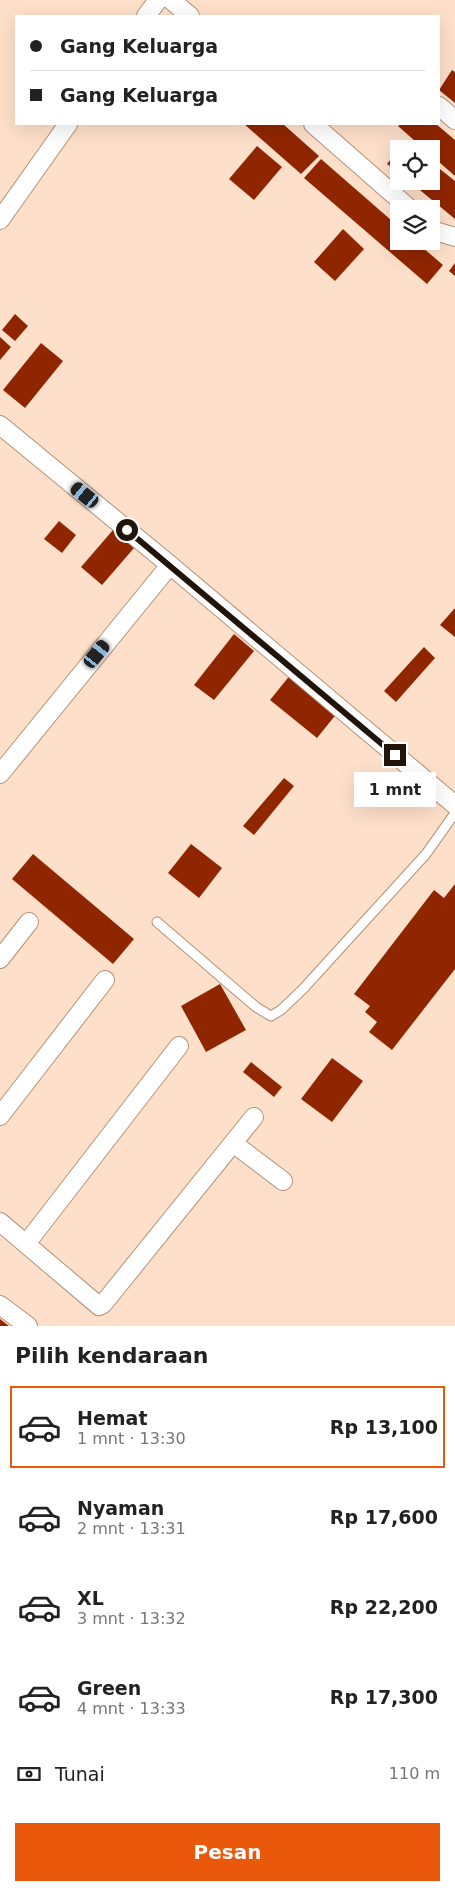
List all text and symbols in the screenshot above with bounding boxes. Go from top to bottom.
text: Gang Keluarga [60,35,218,57]
text: Gang Keluarga [60,84,218,106]
map controls [390,140,440,250]
button: locate [390,140,440,190]
button: layers [390,200,440,250]
car [68,480,101,510]
route start [116,519,138,541]
car [81,638,112,670]
route end [384,744,406,766]
callout: 1 mnt [354,772,436,808]
text: 1 mnt [369,780,421,799]
text: Pilih kendaraan [15,1343,209,1368]
icon: car [17,1405,62,1450]
text: Hemat [77,1407,148,1429]
text: Rp 13,100 [330,1416,438,1438]
text: 1 mnt · 13:30 [77,1429,186,1448]
icon: car [17,1495,62,1540]
text: Nyaman [77,1497,164,1519]
text: Rp 17,600 [330,1506,438,1528]
text: 2 mnt · 13:31 [77,1519,186,1538]
icon: car [17,1585,62,1630]
text: XL [77,1587,104,1609]
text: Rp 22,200 [330,1596,438,1618]
text: 3 mnt · 13:32 [77,1609,186,1628]
icon: car [17,1675,62,1720]
text: Green [77,1677,141,1699]
text: Rp 17,300 [330,1686,438,1708]
text: 4 mnt · 13:33 [77,1699,186,1718]
icon: cash [15,1760,43,1788]
text: Tunai [55,1763,105,1785]
text: 110 m [389,1764,440,1783]
button: Pesan [15,1823,440,1881]

